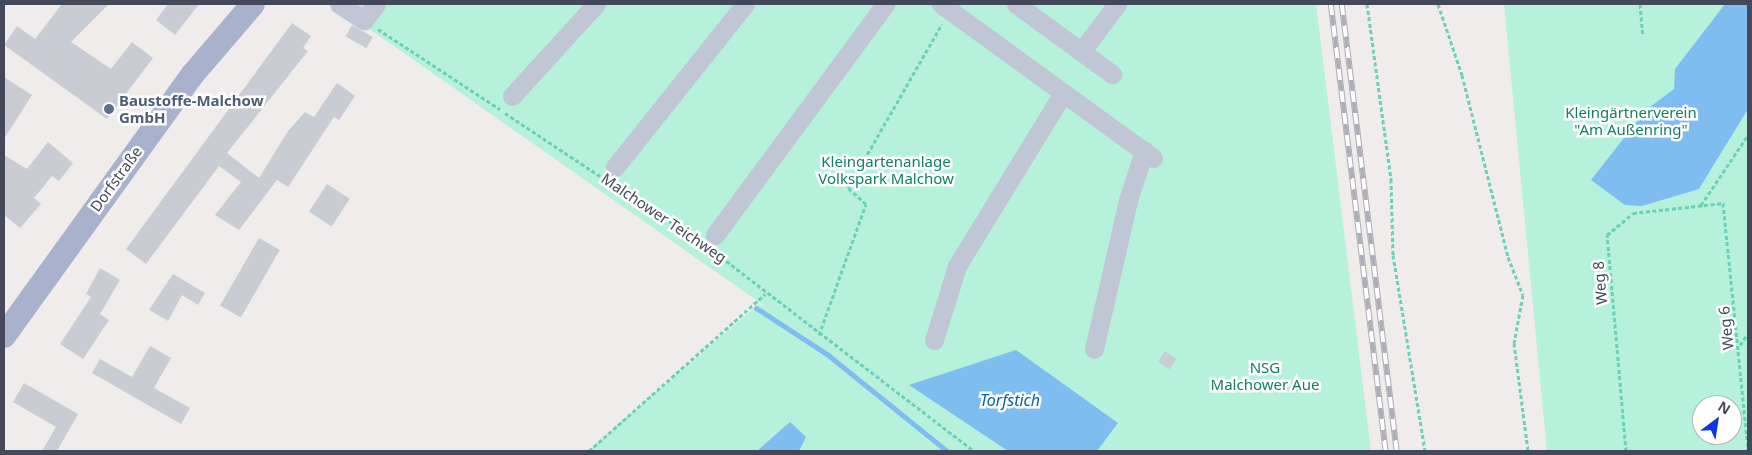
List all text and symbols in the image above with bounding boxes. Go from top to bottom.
place label: Baustoffe-Malchow GmbH [119,91,263,126]
marker: Baustoffe-Malchow GmbH [103,103,115,115]
park label: Kleingärtnerverein "Am Außenring" [1565,103,1697,138]
street label: Dorfstraße [86,143,146,215]
park label: Kleingartenanlage Volkspark Malchow [818,152,954,187]
street label: Malchower Teichweg [598,169,730,267]
street label: Weg 8 [1589,260,1611,306]
street label: Weg 6 [1715,305,1737,351]
park label: NSG Malchower Aue [1211,358,1319,393]
water label: Torfstich [980,390,1040,410]
north arrow [1692,395,1742,445]
text: N [1715,396,1734,419]

